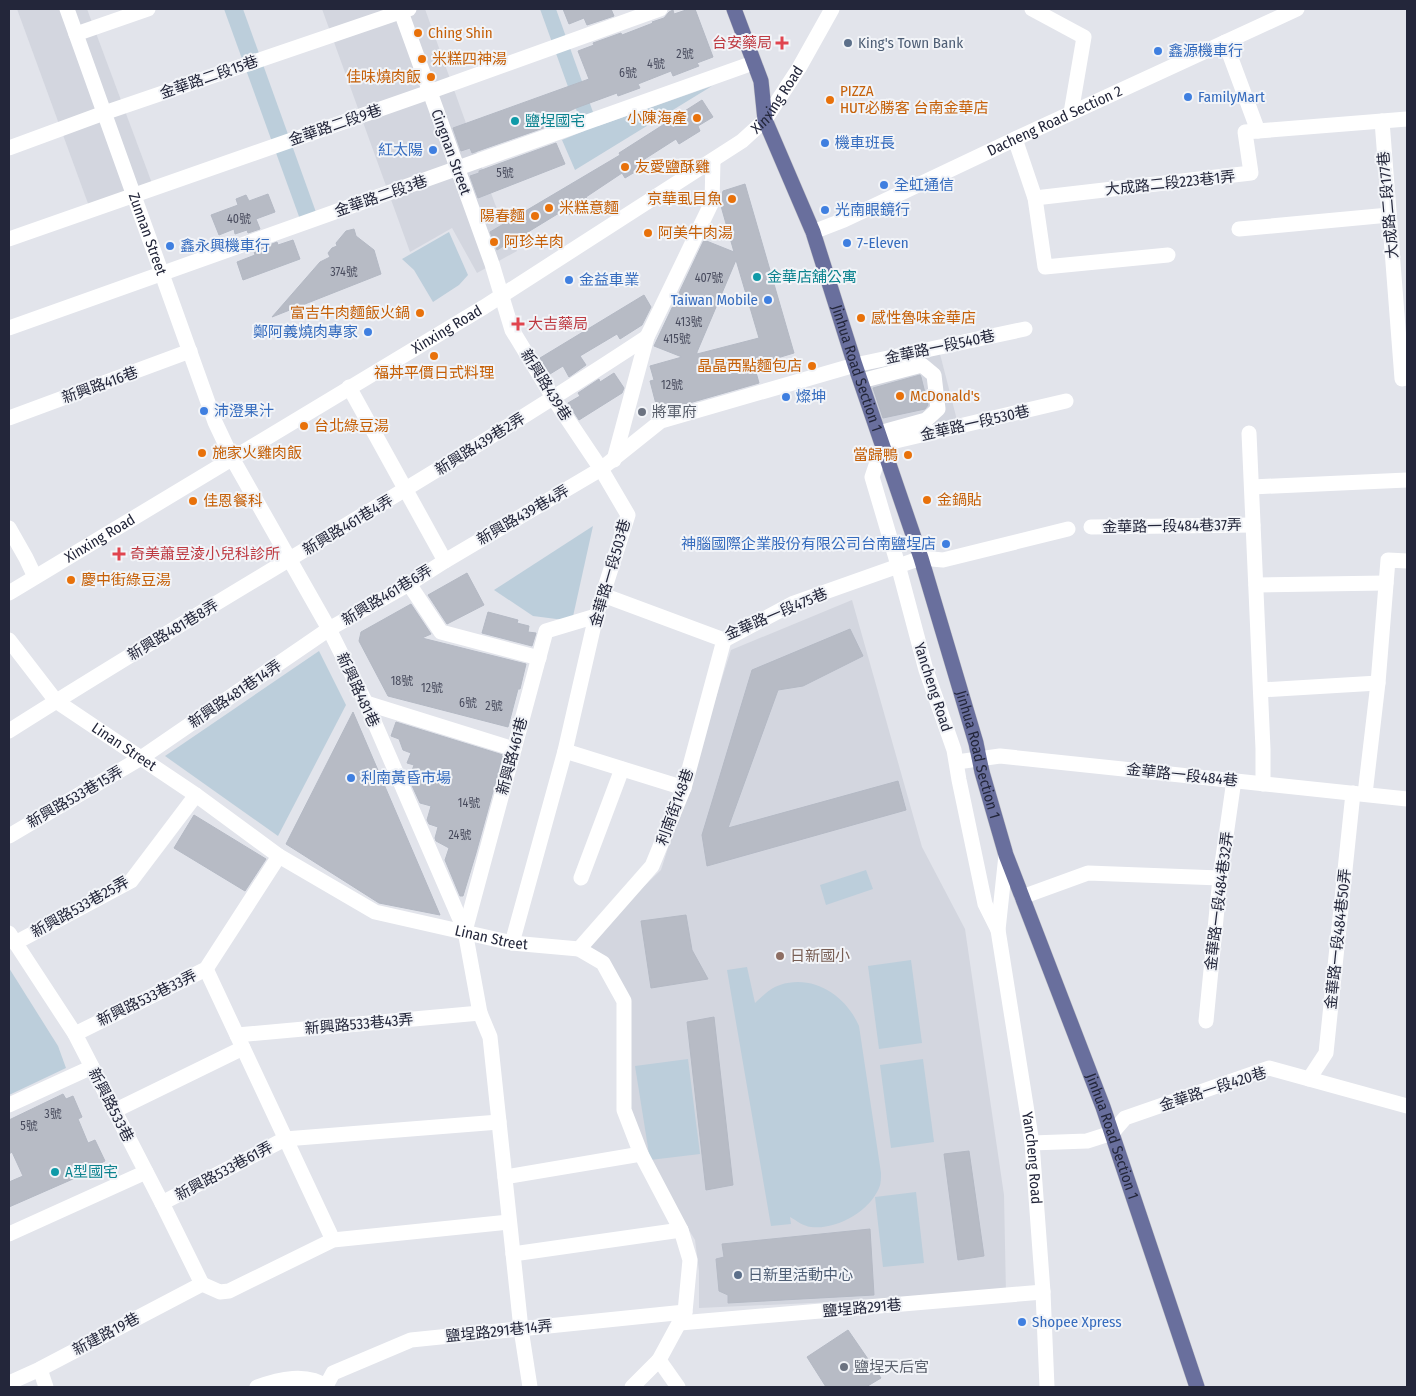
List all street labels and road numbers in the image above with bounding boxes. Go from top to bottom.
street label: 金華路二段15巷 [157,52,261,102]
street label: Xinxing Road [747,62,807,137]
street label: Dacheng Road Section 2 [984,82,1125,160]
street label: 金華路二段9巷 [286,101,384,149]
street label: Cingnan Street [427,107,475,197]
street label: 大成路二段177巷 [1374,150,1402,260]
street label: 大成路二段223巷1弄 [1104,167,1236,199]
street label: 金華路二段3巷 [332,172,430,220]
street label: Zunnan Street [125,190,171,278]
street label: Xinxing Road [408,301,485,358]
street label: Jinhua Road Section 1 [828,303,886,434]
street label: 金華路一段540巷 [883,327,997,367]
street label: 新興路439巷 [517,346,575,424]
street label: 新興路416巷 [59,363,141,407]
street label: 金華路一段530巷 [919,402,1031,444]
street label: 新興路439巷2弄 [432,409,528,479]
street label: 新興路439巷4弄 [474,481,572,549]
street label: 新興路461巷4弄 [300,491,396,559]
street label: Xinxing Road [61,510,138,566]
street label: 金華路一段484巷37弄 [1102,516,1242,536]
street label: 金華路一段503巷 [586,517,634,629]
street label: 新興路461巷6弄 [339,561,435,629]
street label: 金華路一段475巷 [722,584,830,644]
street label: 新興路481巷8弄 [124,596,222,664]
street label: Yancheng Road [910,640,956,734]
street label: 新興路481巷 [333,650,383,730]
street label: 新興路481巷14弄 [185,656,285,732]
street label: Jinhua Road Section 1 [952,688,1004,821]
street label: 新興路461巷 [493,715,531,797]
street label: Linan Street [88,719,160,775]
street label: 金華路一段484巷 [1125,760,1239,790]
street label: 新興路533巷15弄 [24,762,126,832]
street label: 利南街148巷 [653,766,697,848]
street label: 金華路一段484巷32弄 [1202,830,1236,972]
street label: 金華路一段484巷50弄 [1322,868,1354,1010]
street label: 新興路533巷25弄 [28,873,132,941]
street label: Linan Street [453,921,529,953]
street label: 新興路533巷33弄 [94,966,200,1030]
street label: 新興路533巷43弄 [304,1010,414,1038]
street label: 金華路一段420巷 [1157,1063,1269,1115]
street label: 新興路533巷 [85,1065,137,1145]
street label: Jinhua Road Section 1 [1082,1071,1142,1202]
street label: Yancheng Road [1018,1110,1045,1205]
street label: 新興路533巷61弄 [172,1138,276,1204]
street label: 鹽埕路291巷 [822,1296,902,1320]
street label: 新建路19巷 [69,1309,143,1359]
street label: 鹽埕路291巷14弄 [445,1316,553,1346]

